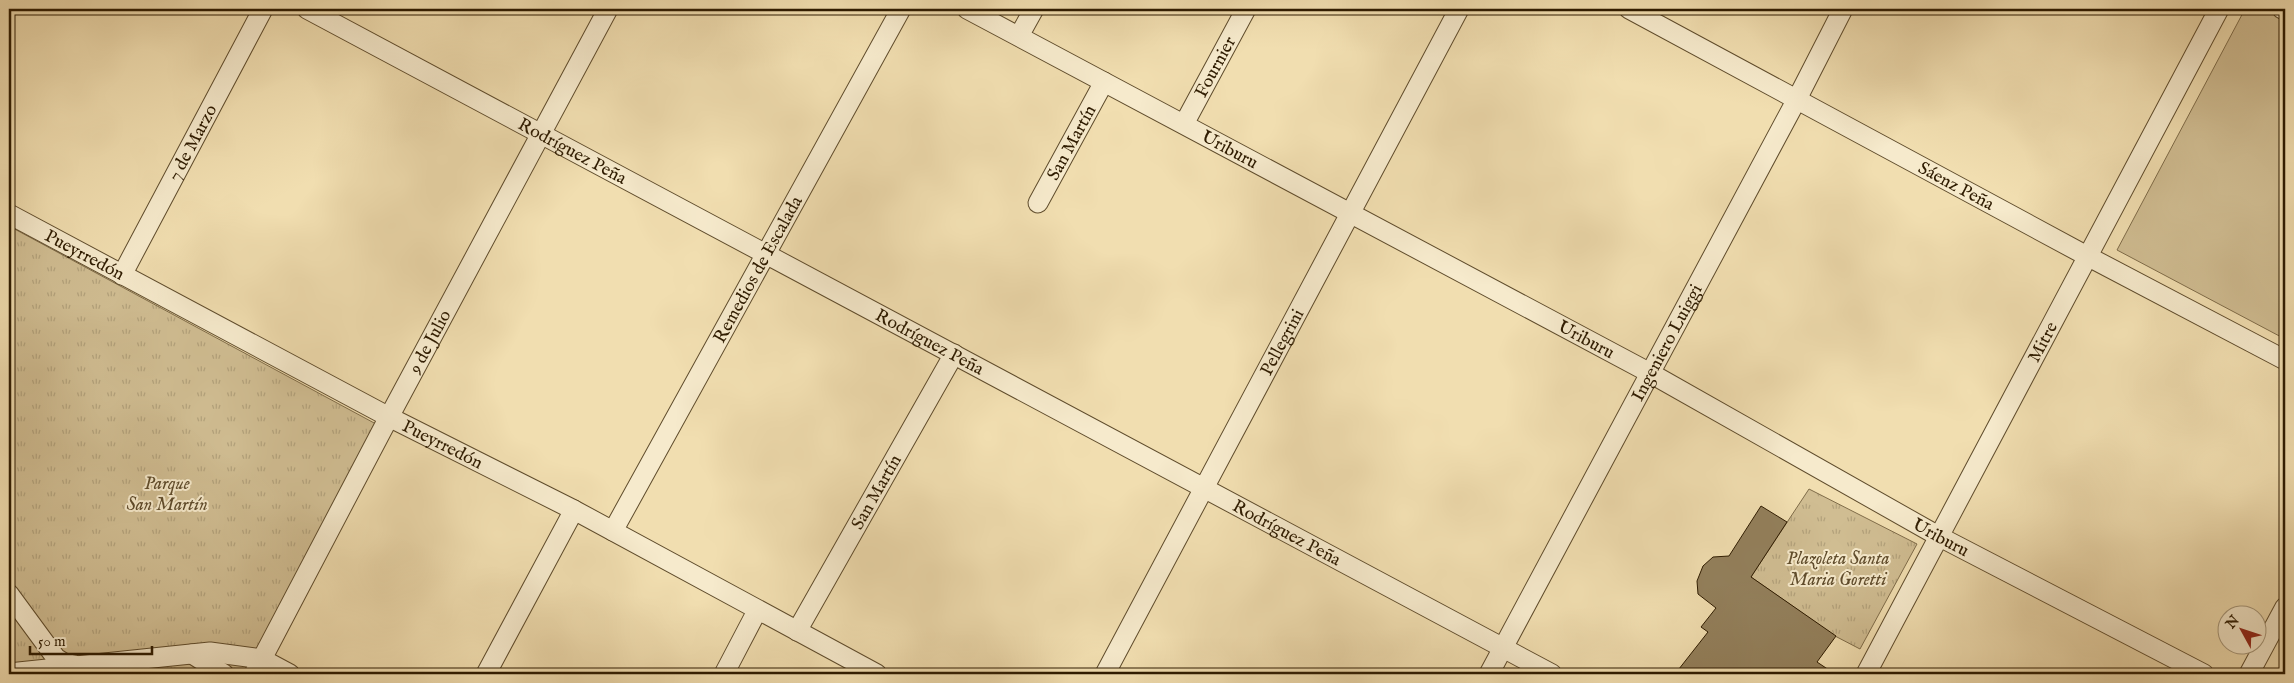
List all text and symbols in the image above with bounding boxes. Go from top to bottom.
street label: Fournier [1190,33,1242,102]
street label: 7 de Marzo [164,101,223,185]
street label: San Martín [1043,101,1102,185]
street label: Rodríguez Peña [514,114,630,191]
street label: Uriburu [1197,126,1262,175]
street label: Sáenz Peña [1914,157,1998,217]
street label: Remedios de Escalada [709,192,809,348]
street label: Pueyrredón [40,225,128,287]
street label: Ingeniero Luiggi [1627,281,1709,406]
street label: Rodríguez Peña [871,305,987,381]
street label: Pellegrini [1256,305,1310,380]
street label: 9 de Julio [404,306,457,379]
street label: Uriburu [1553,316,1618,365]
street label: Mitre [2023,318,2064,367]
street label: Pueyrredón [398,416,487,475]
street label: San Martín [847,451,908,534]
park label: Parque San Martín [126,473,208,517]
street label: Rodríguez Peña [1228,495,1345,572]
street label: Uriburu [1908,514,1972,563]
park label: Plazoleta Santa Maria Goretti [1786,548,1890,592]
north arrow [2216,606,2266,656]
text: N [2221,612,2244,633]
scale bar [30,623,152,655]
text: 50 m [38,632,66,651]

